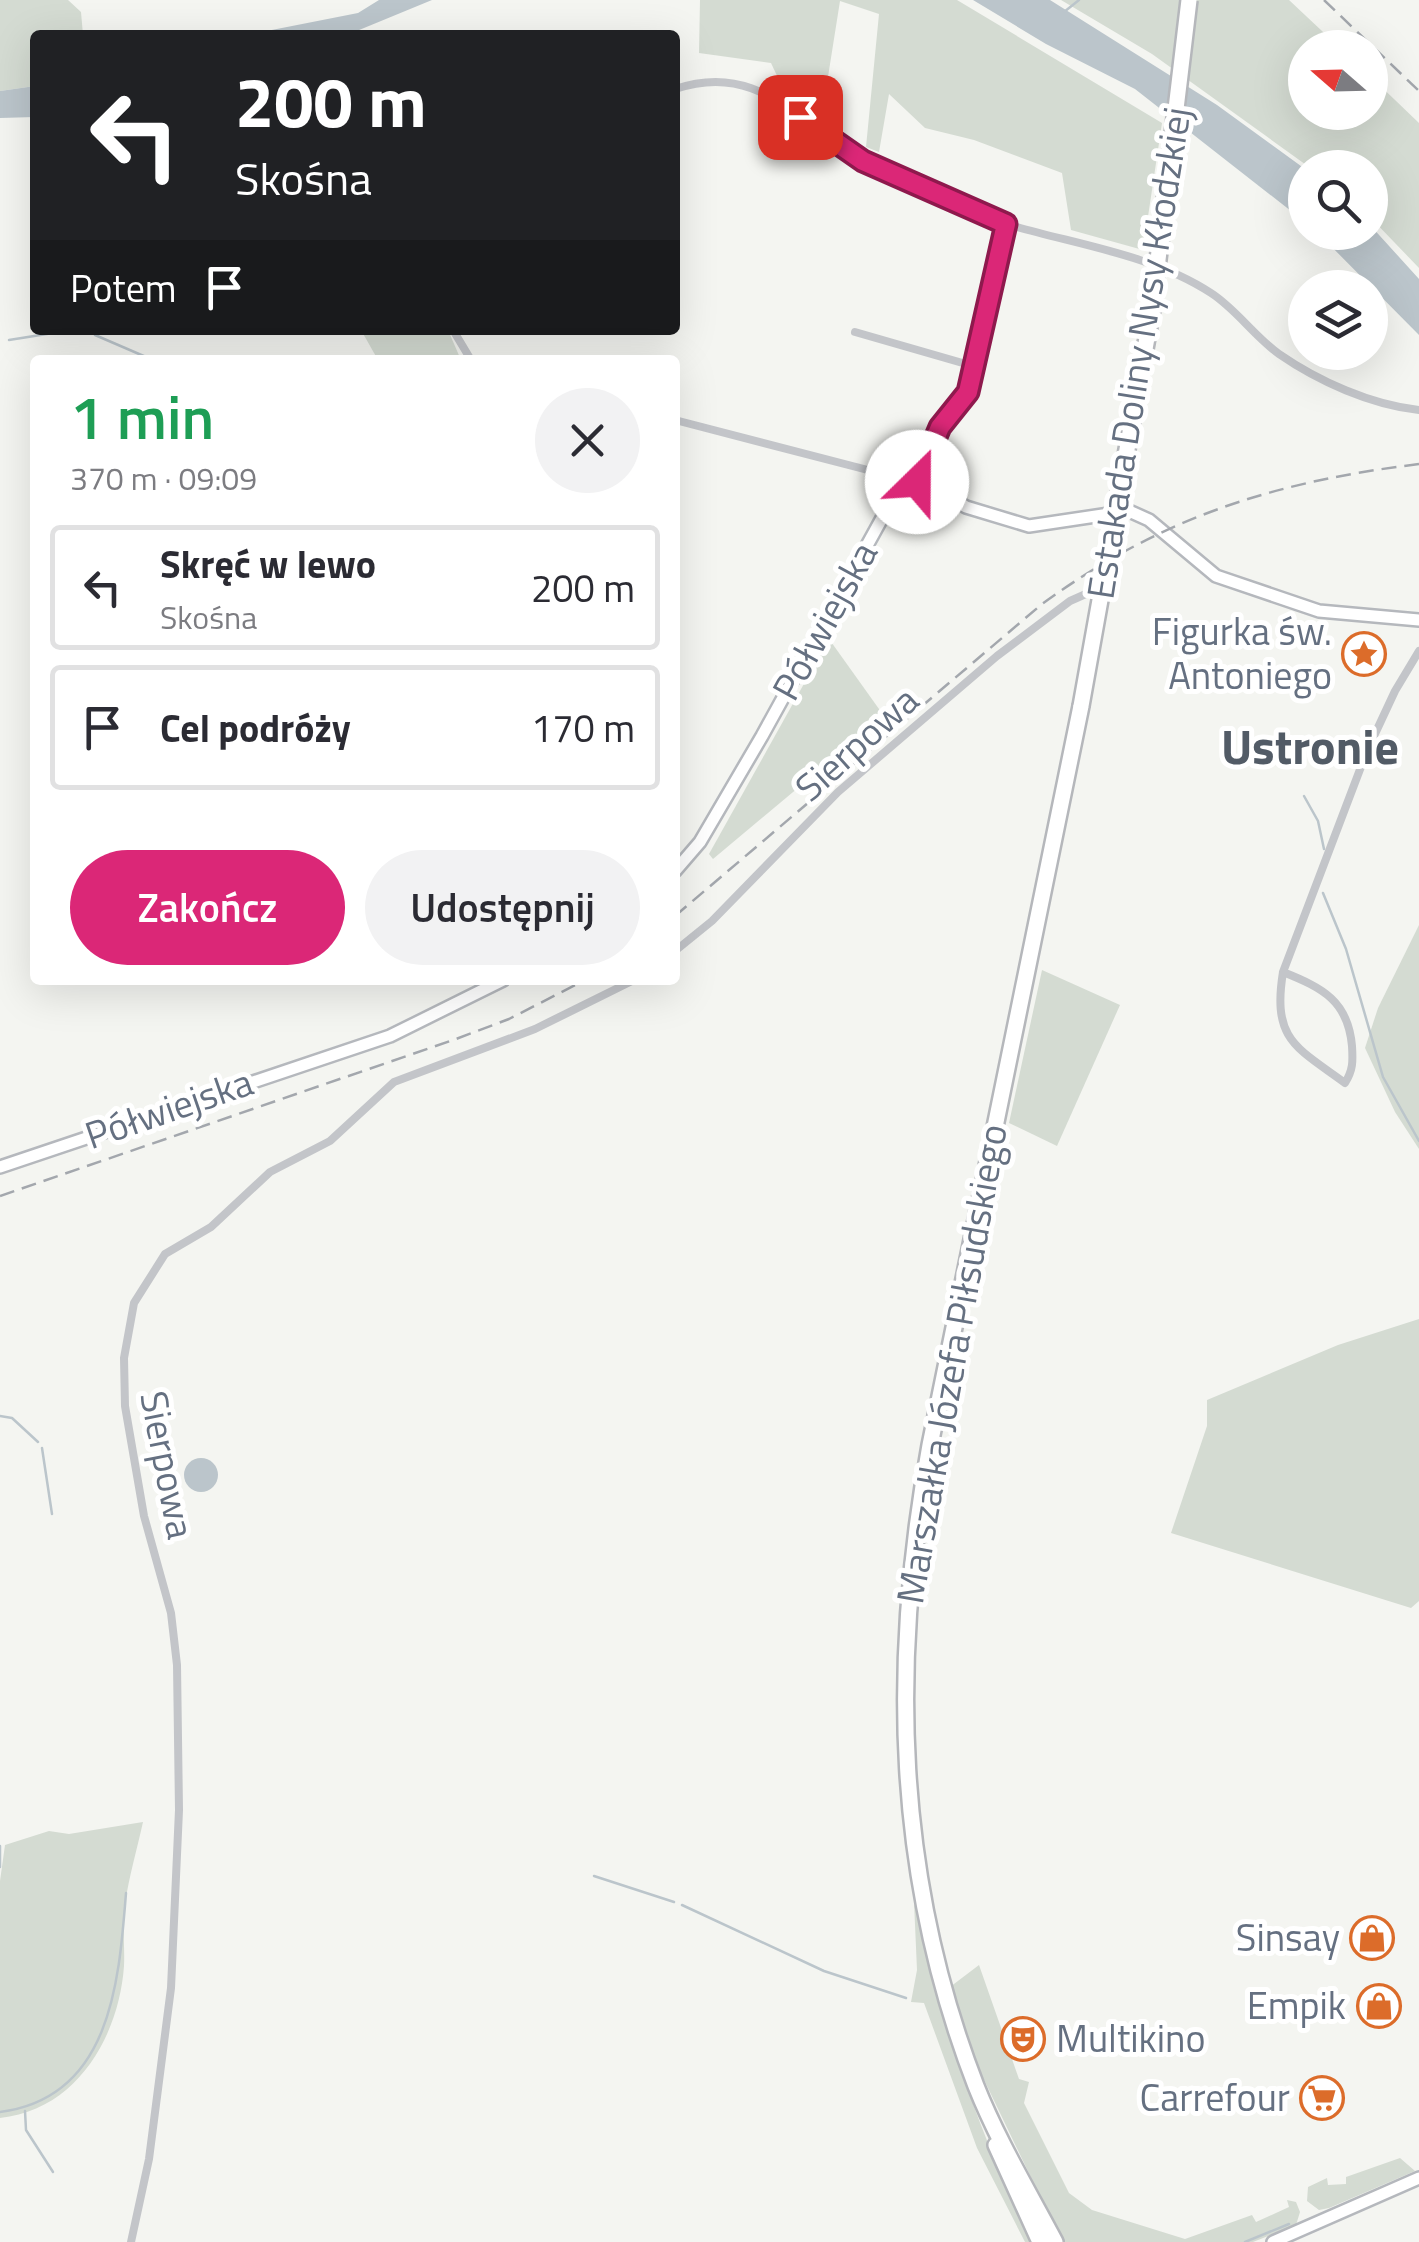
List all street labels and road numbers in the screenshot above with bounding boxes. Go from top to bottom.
street label: Estakada Doliny Nysy Kłodzkiej [1070,103,1206,603]
street label: Półwiejska [757,530,892,711]
street label: Sierpowa [782,672,931,815]
street label: Półwiejska [77,1052,260,1164]
street label: Marszałka Józefa Piłsudskiego [880,1119,1022,1608]
street label: Sierpowa [125,1386,211,1543]

